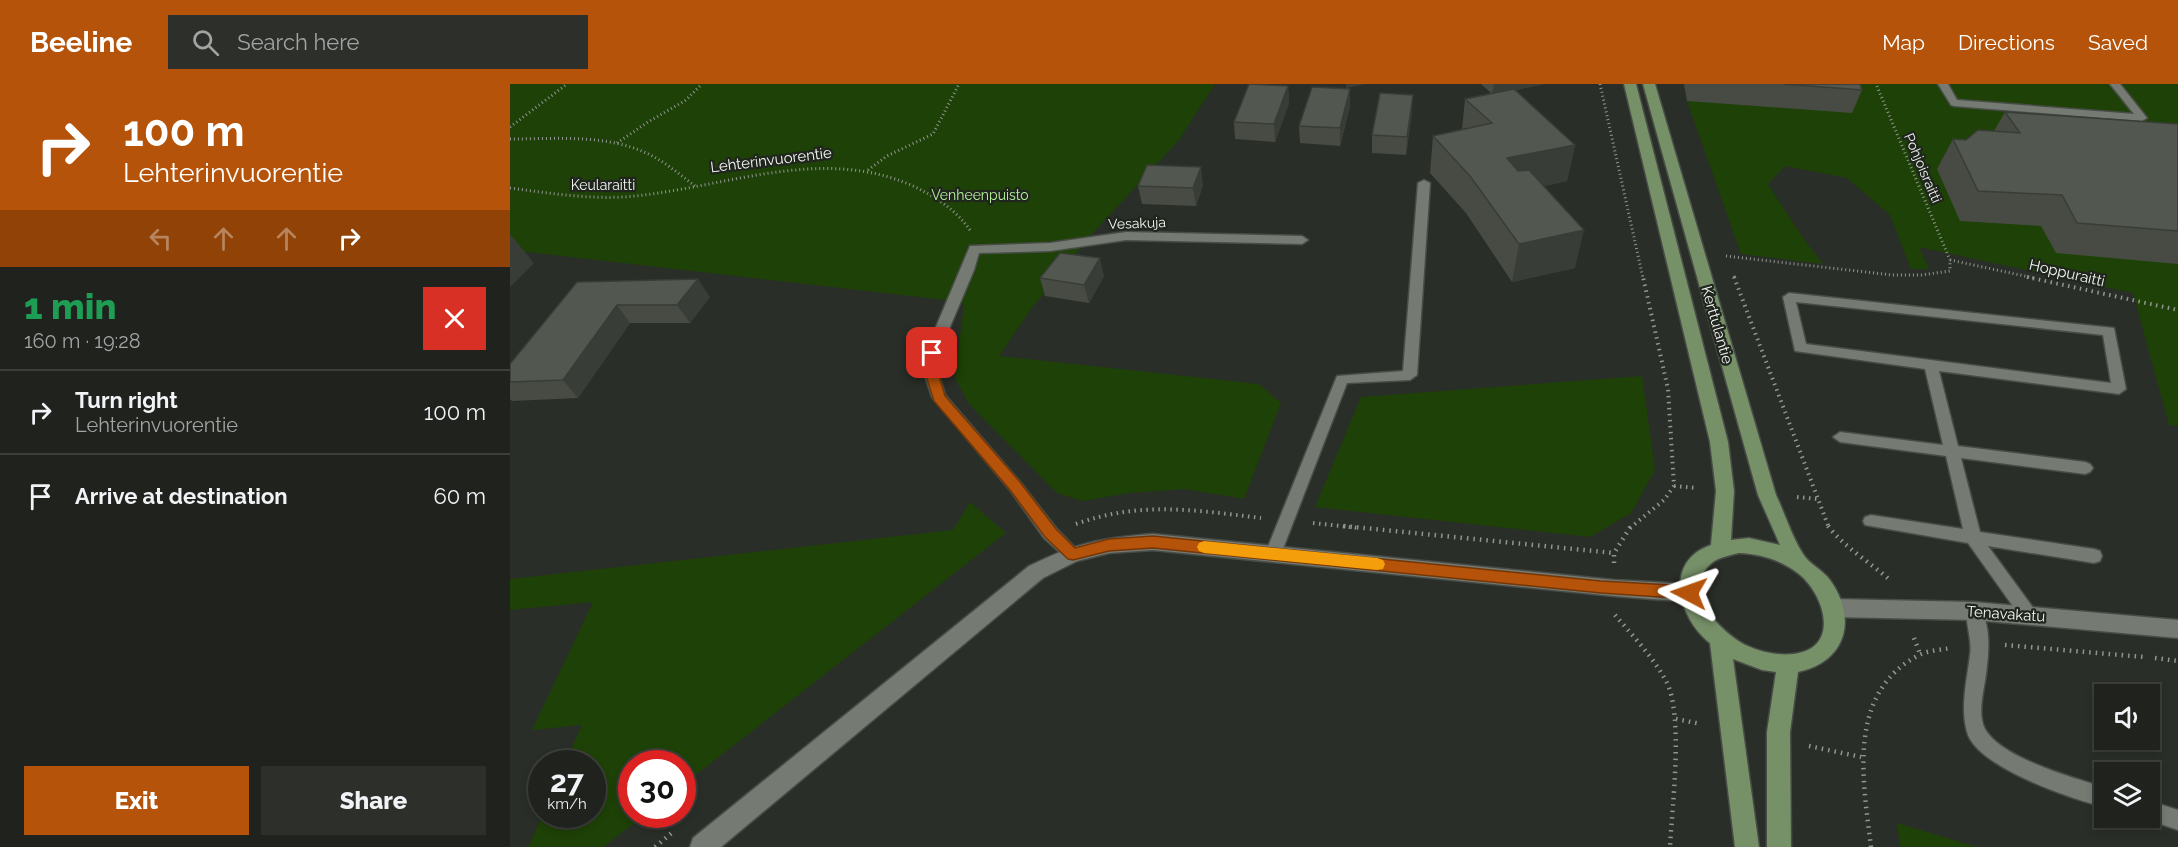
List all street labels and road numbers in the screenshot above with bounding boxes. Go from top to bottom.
street label: Pohjoisraitti [1901,131,1945,205]
street label: Lehterinvuorentie [709,144,833,176]
street label: Keularaitti [571,177,635,193]
street label: Vesakuja [1108,214,1166,232]
street label: Hoppuraitti [2027,256,2107,290]
street label: Kerttulantie [1697,284,1737,366]
street label: Tenavakatu [1966,602,2046,626]

